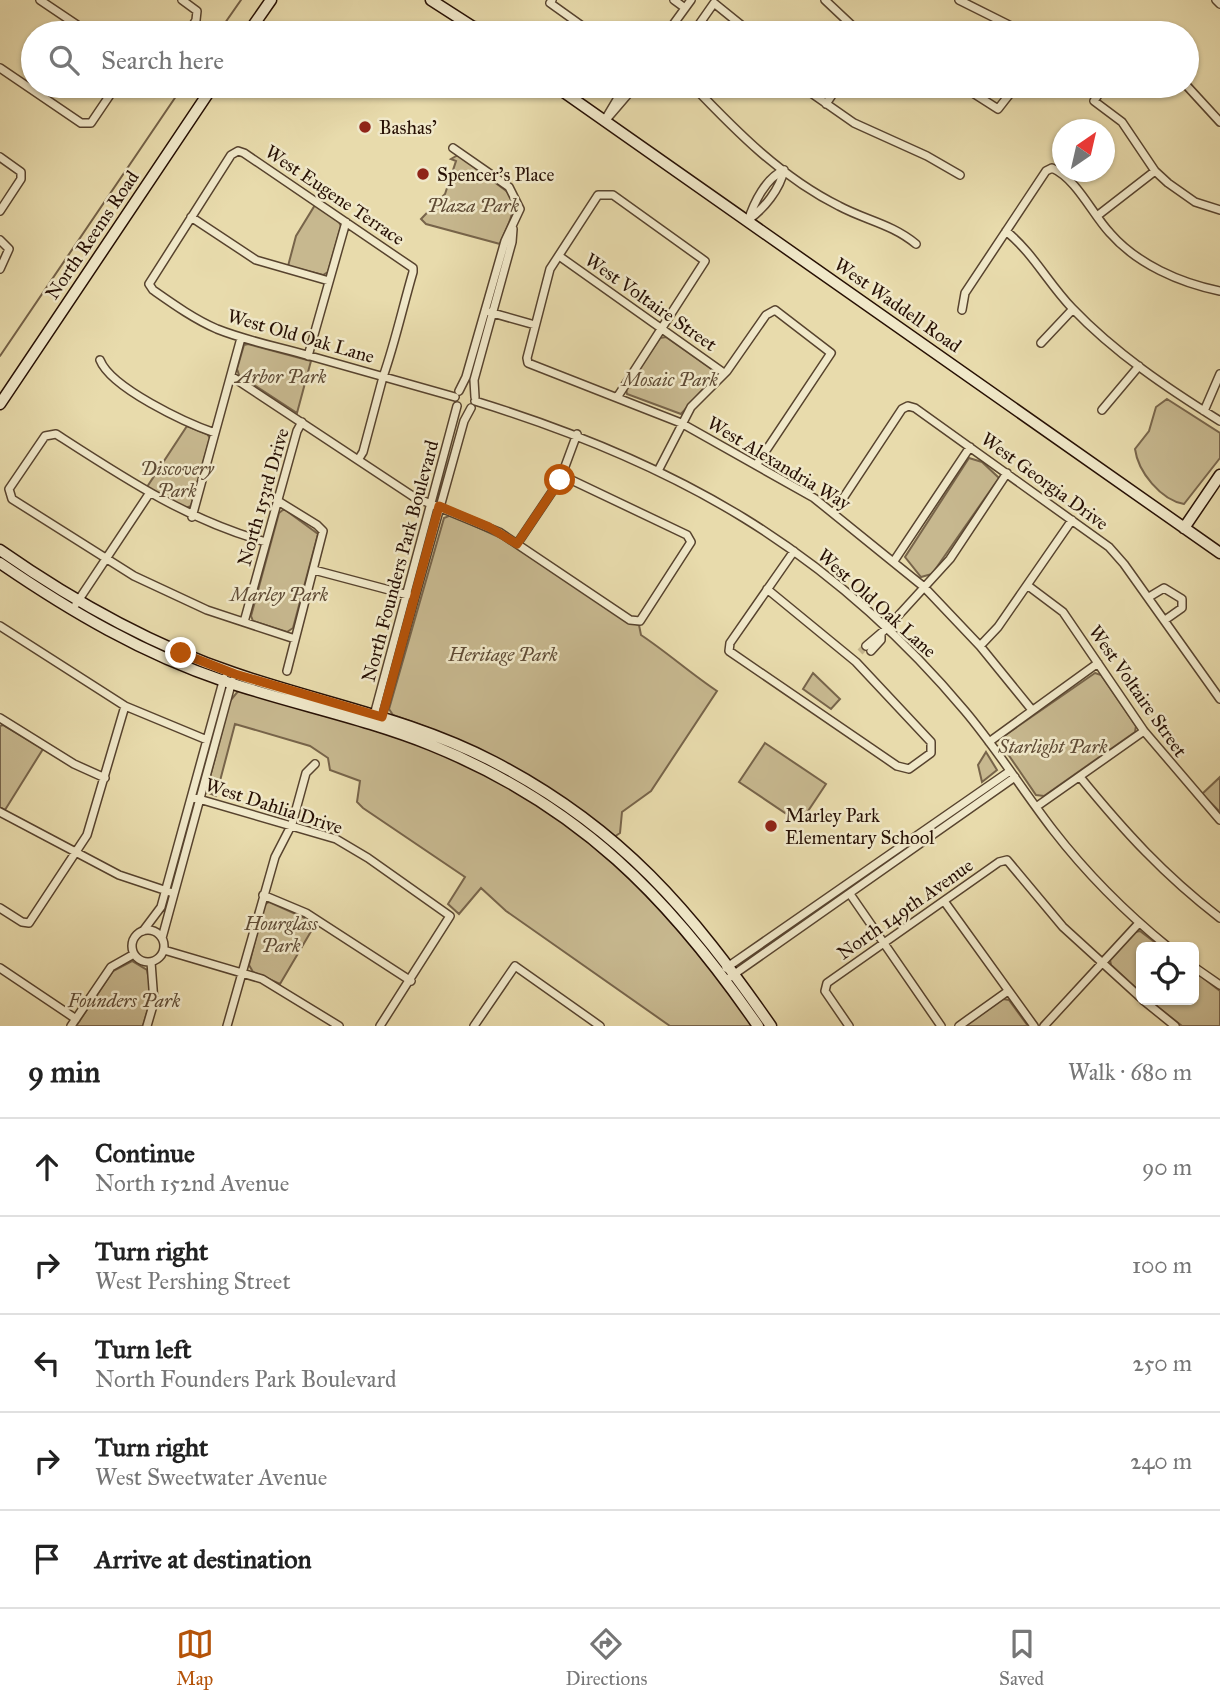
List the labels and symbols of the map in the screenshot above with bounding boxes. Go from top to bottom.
place label: Bashas' [379,116,437,139]
marker: Bashas' [357,119,373,135]
north arrow [1052,119,1115,182]
street label: West Eugene Terrace [260,140,409,251]
place label: Spencer's Place [437,163,554,186]
street label: North Reems Road [40,166,144,304]
marker: Spencer's Place [415,166,431,182]
park label: Plaza Park [427,194,520,217]
street label: West Voltaire Street [581,248,722,356]
street label: West Waddell Road [830,253,966,358]
street label: West Old Oak Lane [225,304,377,368]
park label: Arbor Park [234,365,327,388]
park label: Mosaic Park [620,368,719,391]
street label: West Alexandria Way [703,411,856,515]
street label: North 153rd Drive [232,425,294,569]
street label: West Georgia Drive [976,427,1113,536]
street label: North Founders Park Boulevard [357,437,443,684]
park label: Discovery Park [140,457,215,502]
route start [544,464,575,495]
street label: West Old Oak Lane [813,544,941,662]
park label: Marley Park [228,583,329,606]
street label: West Voltaire Street [1084,621,1192,762]
route end [165,637,196,668]
park label: Heritage Park [447,643,558,666]
park label: Starlight Park [997,735,1108,758]
street label: West Dahlia Drive [202,773,346,839]
place label: Marley Park Elementary School [785,804,935,849]
marker: Marley Park Elementary School [763,818,779,834]
street label: North 149th Avenue [833,853,977,964]
park label: Hourglass Park [243,912,318,957]
park label: Founders Park [67,989,181,1012]

